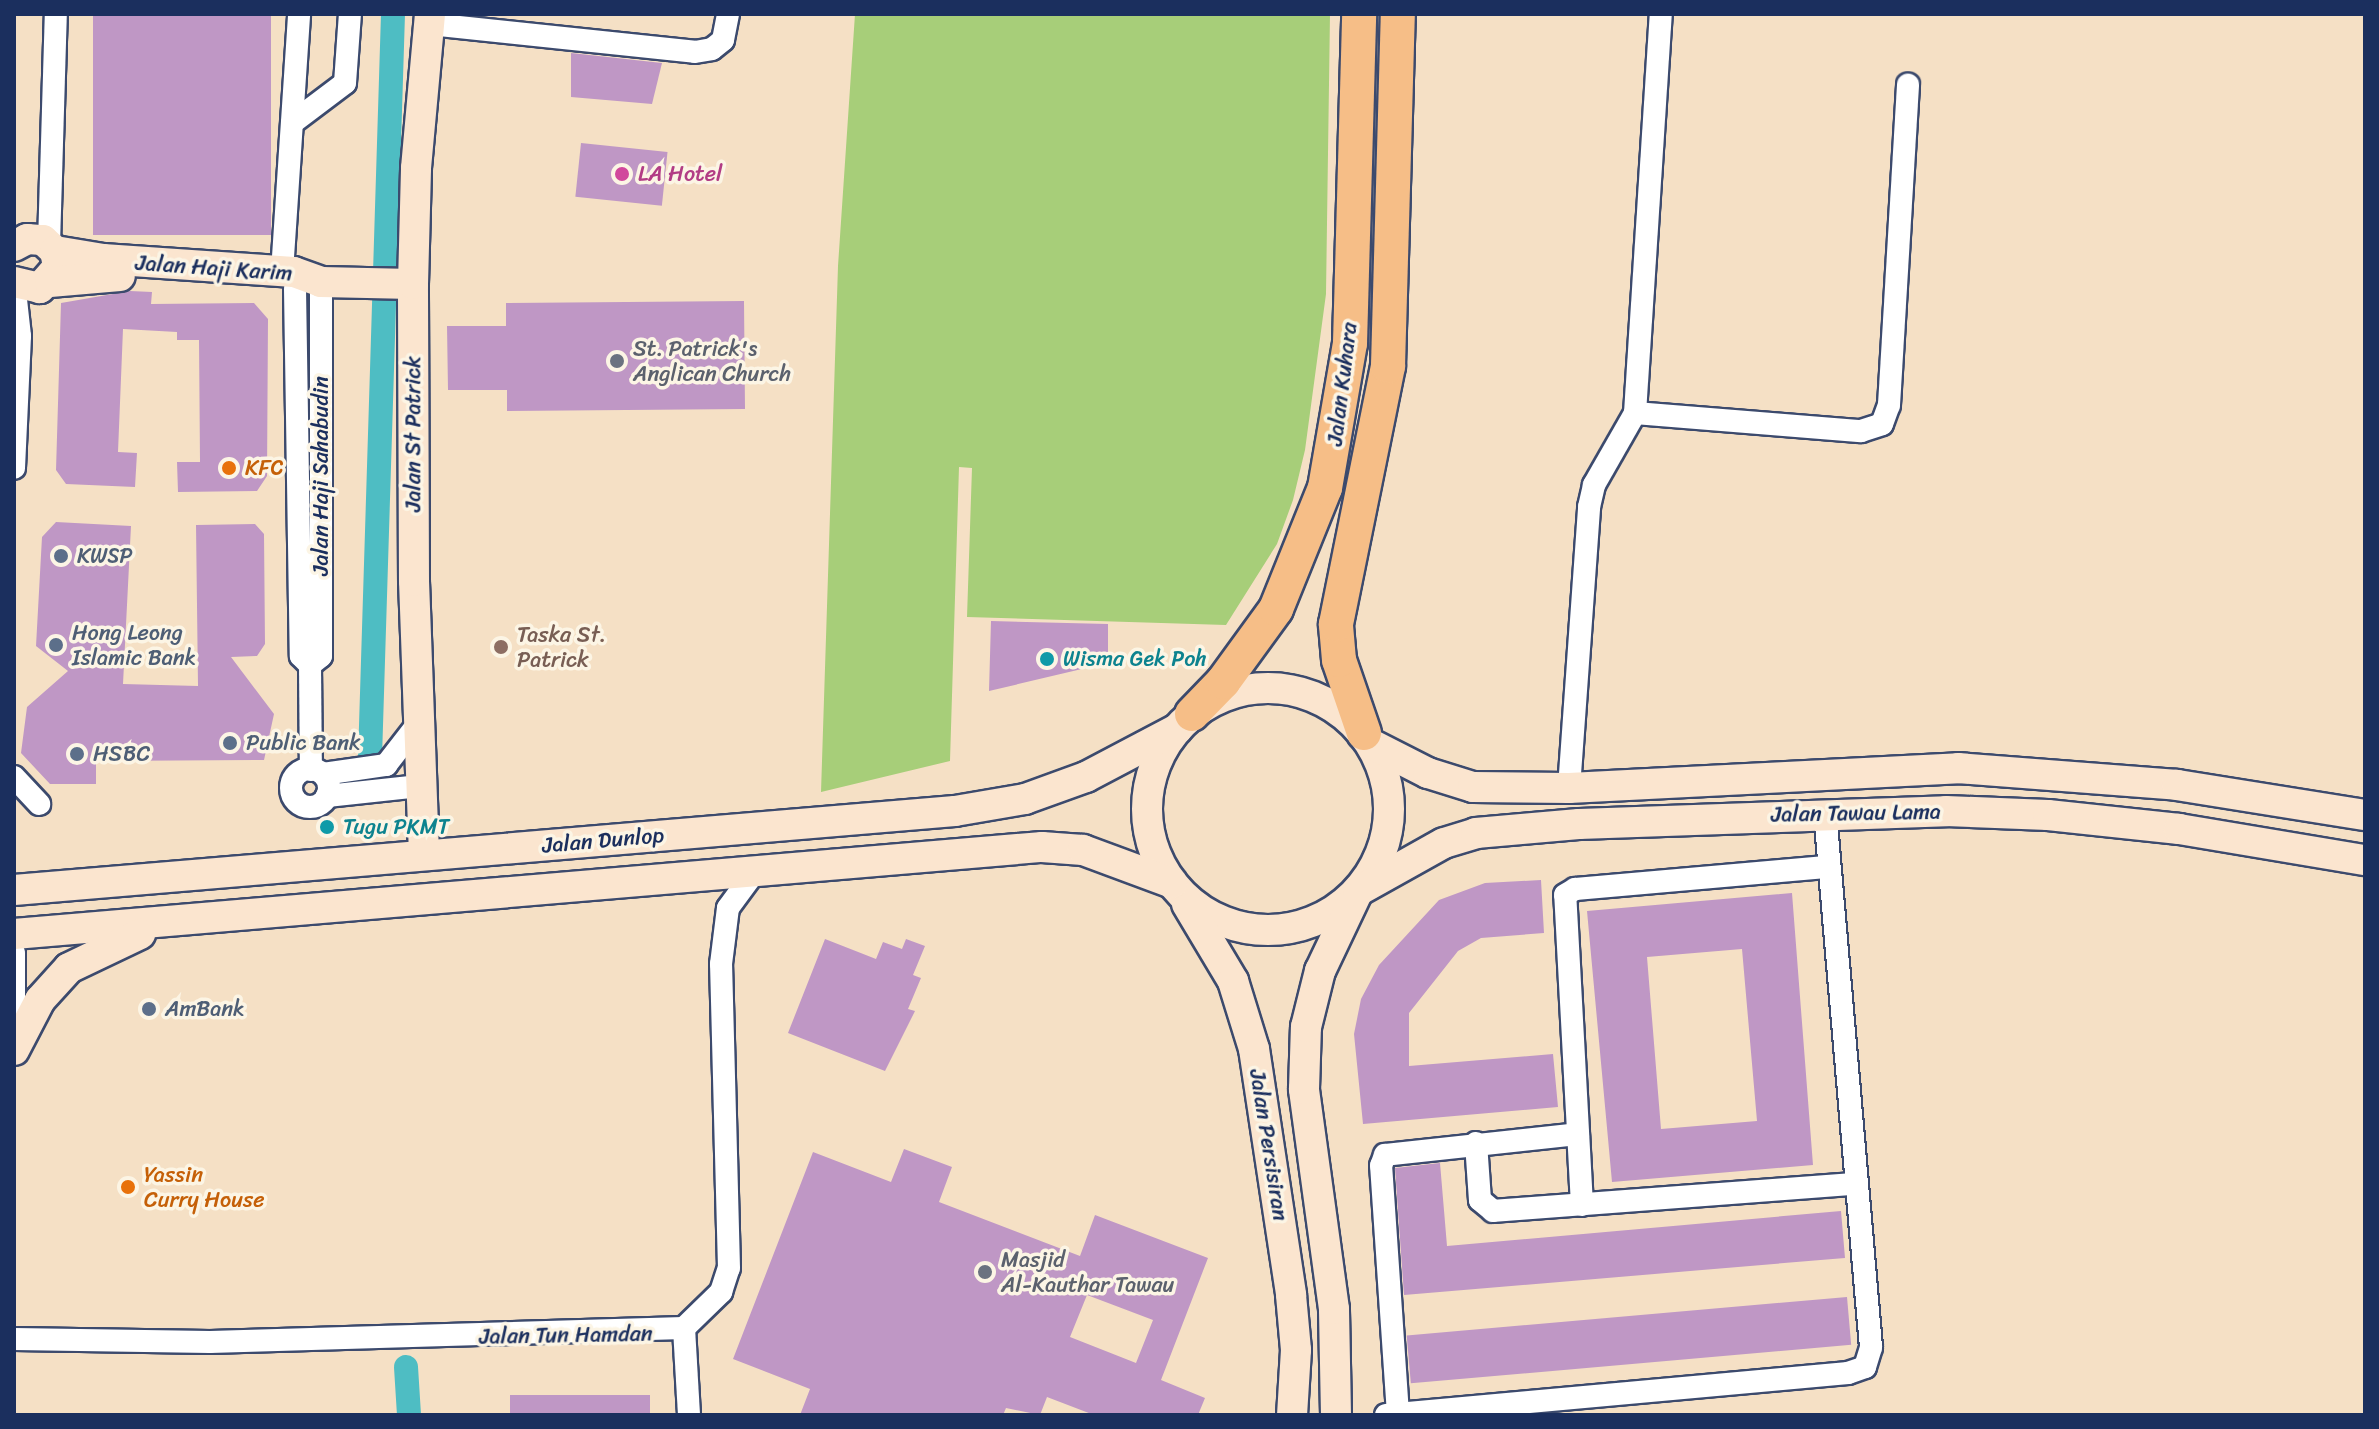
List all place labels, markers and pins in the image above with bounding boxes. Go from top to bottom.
place label: LA Hotel [638,161,722,187]
marker: LA Hotel [613,165,631,183]
place label: St. Patrick's Anglican Church [633,335,791,386]
marker: St. Patrick's Anglican Church [608,352,626,370]
place label: KFC [245,455,284,481]
marker: KFC [220,459,238,477]
place label: KWSP [77,543,133,569]
marker: KWSP [52,547,70,565]
place label: Hong Leong Islamic Bank [72,619,196,670]
place label: Taska St. Patrick [517,621,607,672]
marker: Hong Leong Islamic Bank [47,636,65,654]
marker: Taska St. Patrick [492,638,510,656]
place label: Wisma Gek Poh [1063,646,1208,672]
marker: Wisma Gek Poh [1038,650,1056,668]
place label: Public Bank [246,730,361,756]
marker: Public Bank [221,734,239,752]
place label: HSBC [93,741,150,767]
marker: HSBC [68,745,86,763]
place label: Tugu PKMT [343,814,450,840]
marker: Tugu PKMT [318,818,336,836]
place label: AmBank [165,996,245,1022]
marker: AmBank [140,1000,158,1018]
place label: Yassin Curry House [144,1161,264,1212]
marker: Yassin Curry House [119,1178,137,1196]
place label: Masjid Al-Kauthar Tawau [1001,1246,1174,1298]
marker: Masjid Al-Kauthar Tawau [976,1263,994,1281]

